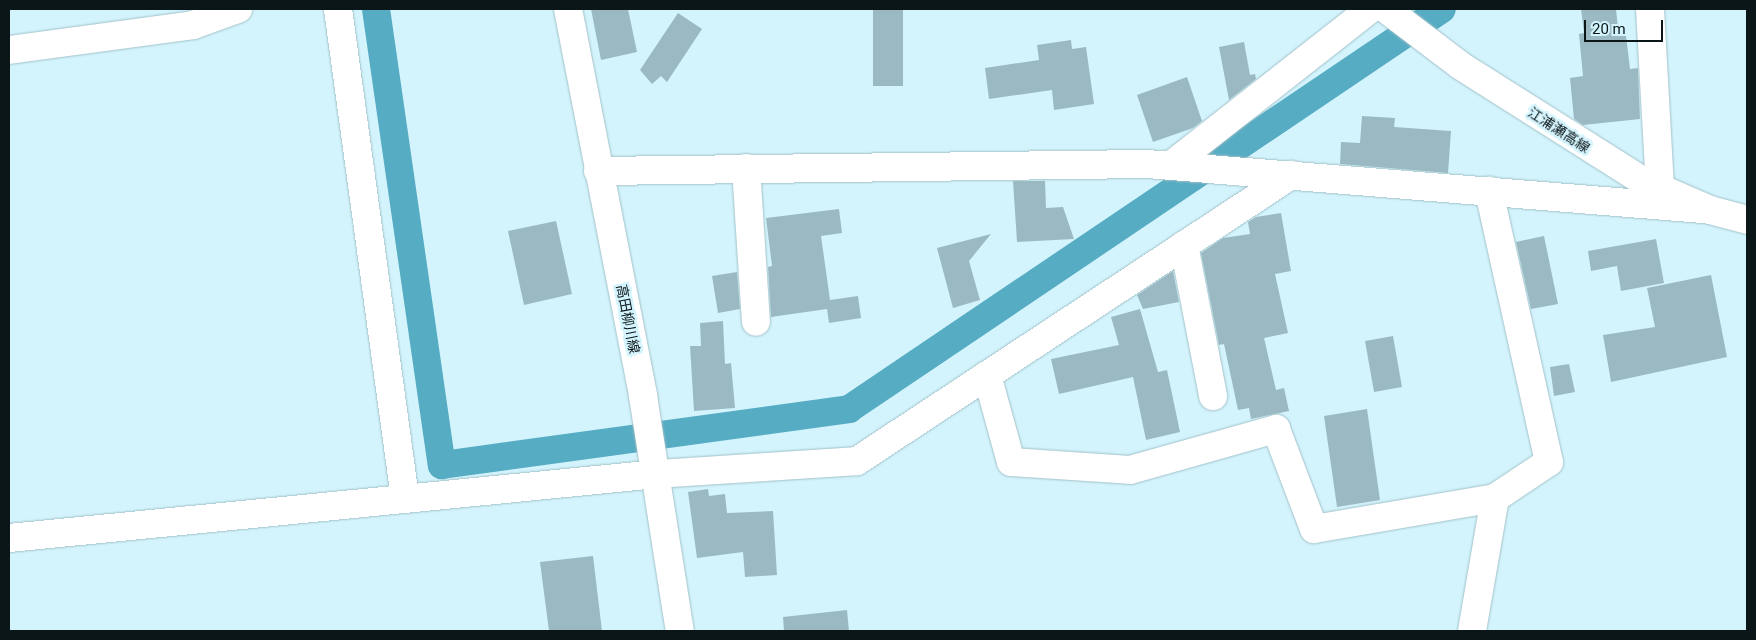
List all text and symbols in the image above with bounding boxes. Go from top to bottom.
scale bar [1586,10,1665,42]
text: 20 m [1592,20,1626,38]
street label: 江浦瀬高線 [1525,104,1593,156]
street label: 高田柳川線 [613,283,643,355]

